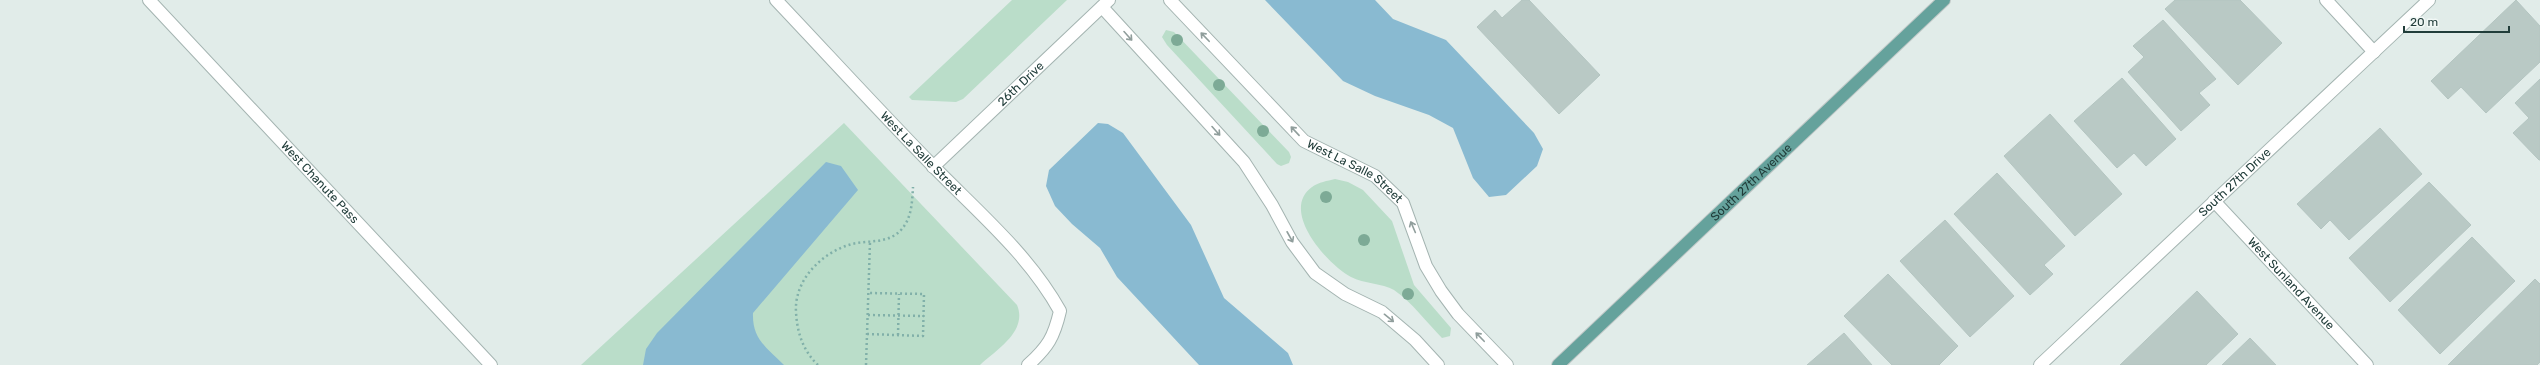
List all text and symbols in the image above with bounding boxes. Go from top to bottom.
scale bar [2404,8,2509,34]
text: 20 m [2410,15,2438,29]
one-way arrow [1123,30,1132,41]
one-way arrow [1200,32,1210,42]
street label: 26th Drive [995,58,1047,109]
street label: West La Salle Street [877,109,965,198]
one-way arrow [1211,126,1220,137]
one-way arrow [1290,126,1300,136]
street label: West La Salle Street [1305,137,1406,206]
street label: West Chanute Pass [278,139,362,226]
street label: South 27th Avenue [1708,140,1795,224]
street label: South 27th Drive [2196,145,2274,219]
one-way arrow [1409,222,1417,234]
one-way arrow [1286,231,1294,243]
street label: West Sunland Avenue [2245,235,2338,333]
one-way arrow [1383,313,1394,322]
one-way arrow [1475,332,1485,342]

